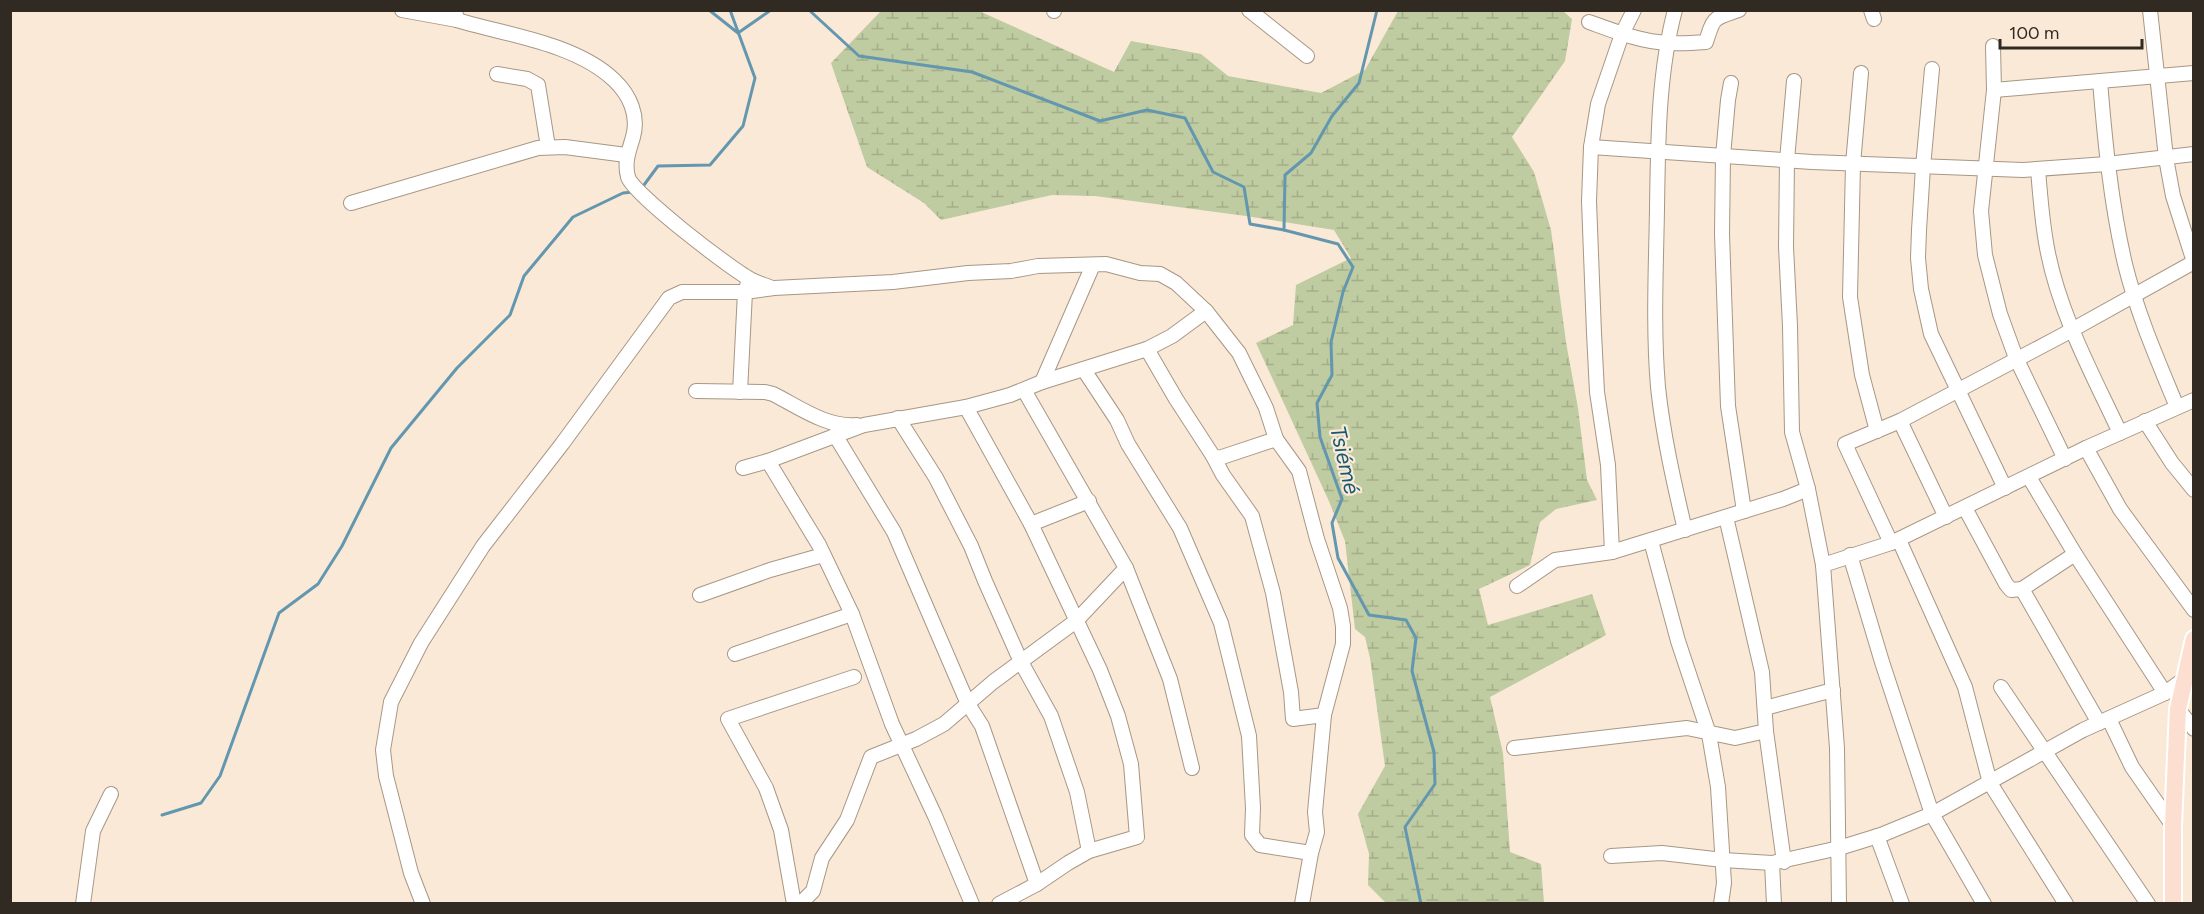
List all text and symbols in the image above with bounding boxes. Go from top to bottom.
scale bar [2000,12,2142,50]
text: 100 m [2009,22,2059,44]
water label: Tsiémé [1324,423,1366,497]

